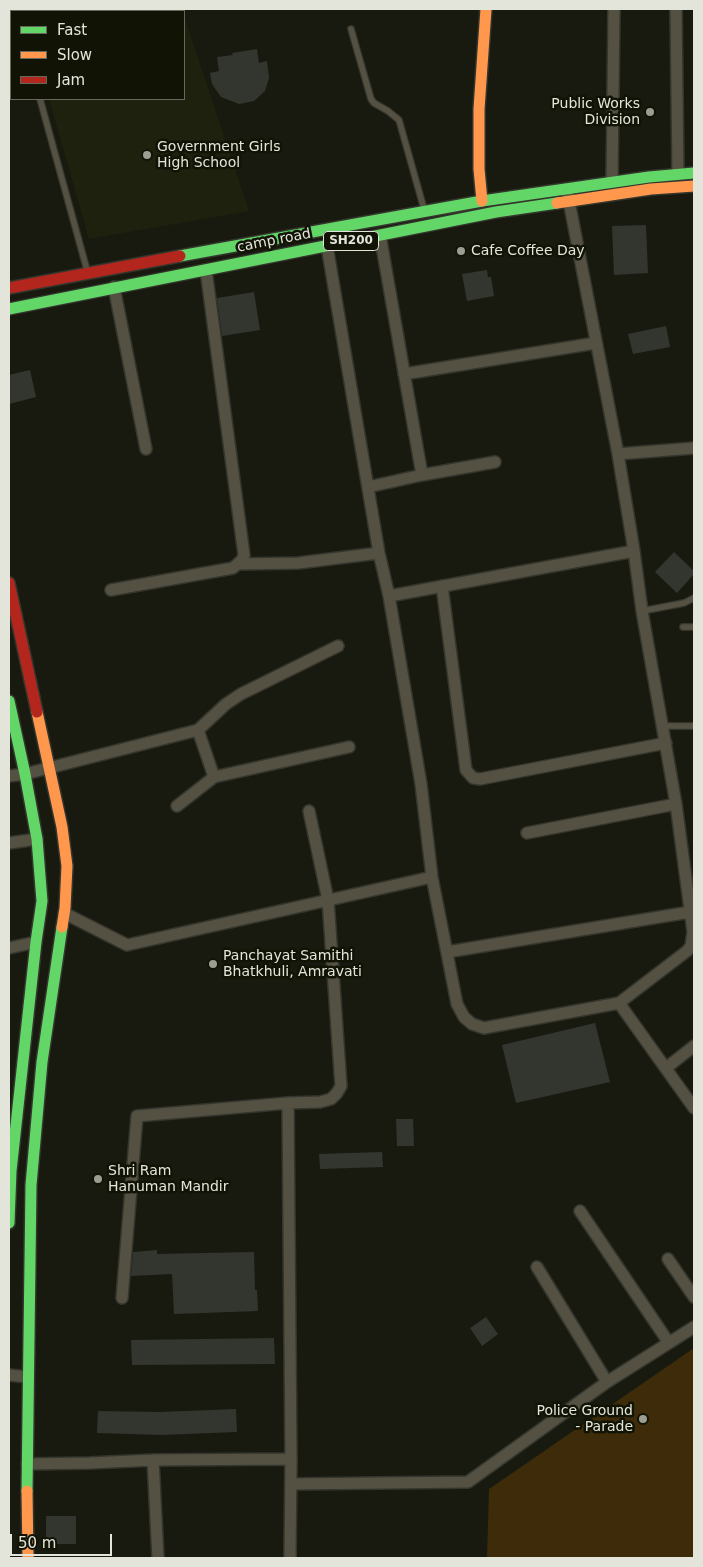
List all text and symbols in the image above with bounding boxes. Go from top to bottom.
legend [10,10,185,100]
text: Fast [57,21,87,39]
text: Slow [57,46,92,64]
text: Jam [57,71,85,89]
place label: Public Works Division [551,96,640,128]
marker: Public Works Division [644,106,656,118]
place label: Government Girls High School [157,139,280,172]
marker: Government Girls High School [141,149,153,161]
street label: camp road [236,226,312,256]
road number: SH200 [324,232,378,250]
place label: Cafe Coffee Day [471,243,585,259]
marker: Cafe Coffee Day [455,245,467,257]
place label: Panchayat Samithi Bhatkhuli, Amravati [223,948,362,980]
marker: Panchayat Samithi Bhatkhuli, Amravati [207,958,219,970]
place label: Shri Ram Hanuman Mandir [108,1163,228,1196]
marker: Shri Ram Hanuman Mandir [92,1173,104,1185]
place label: Police Ground - Parade [536,1403,633,1435]
marker: Police Ground - Parade [637,1413,649,1425]
scale bar [12,1524,115,1556]
text: 50 m [18,1534,56,1552]

